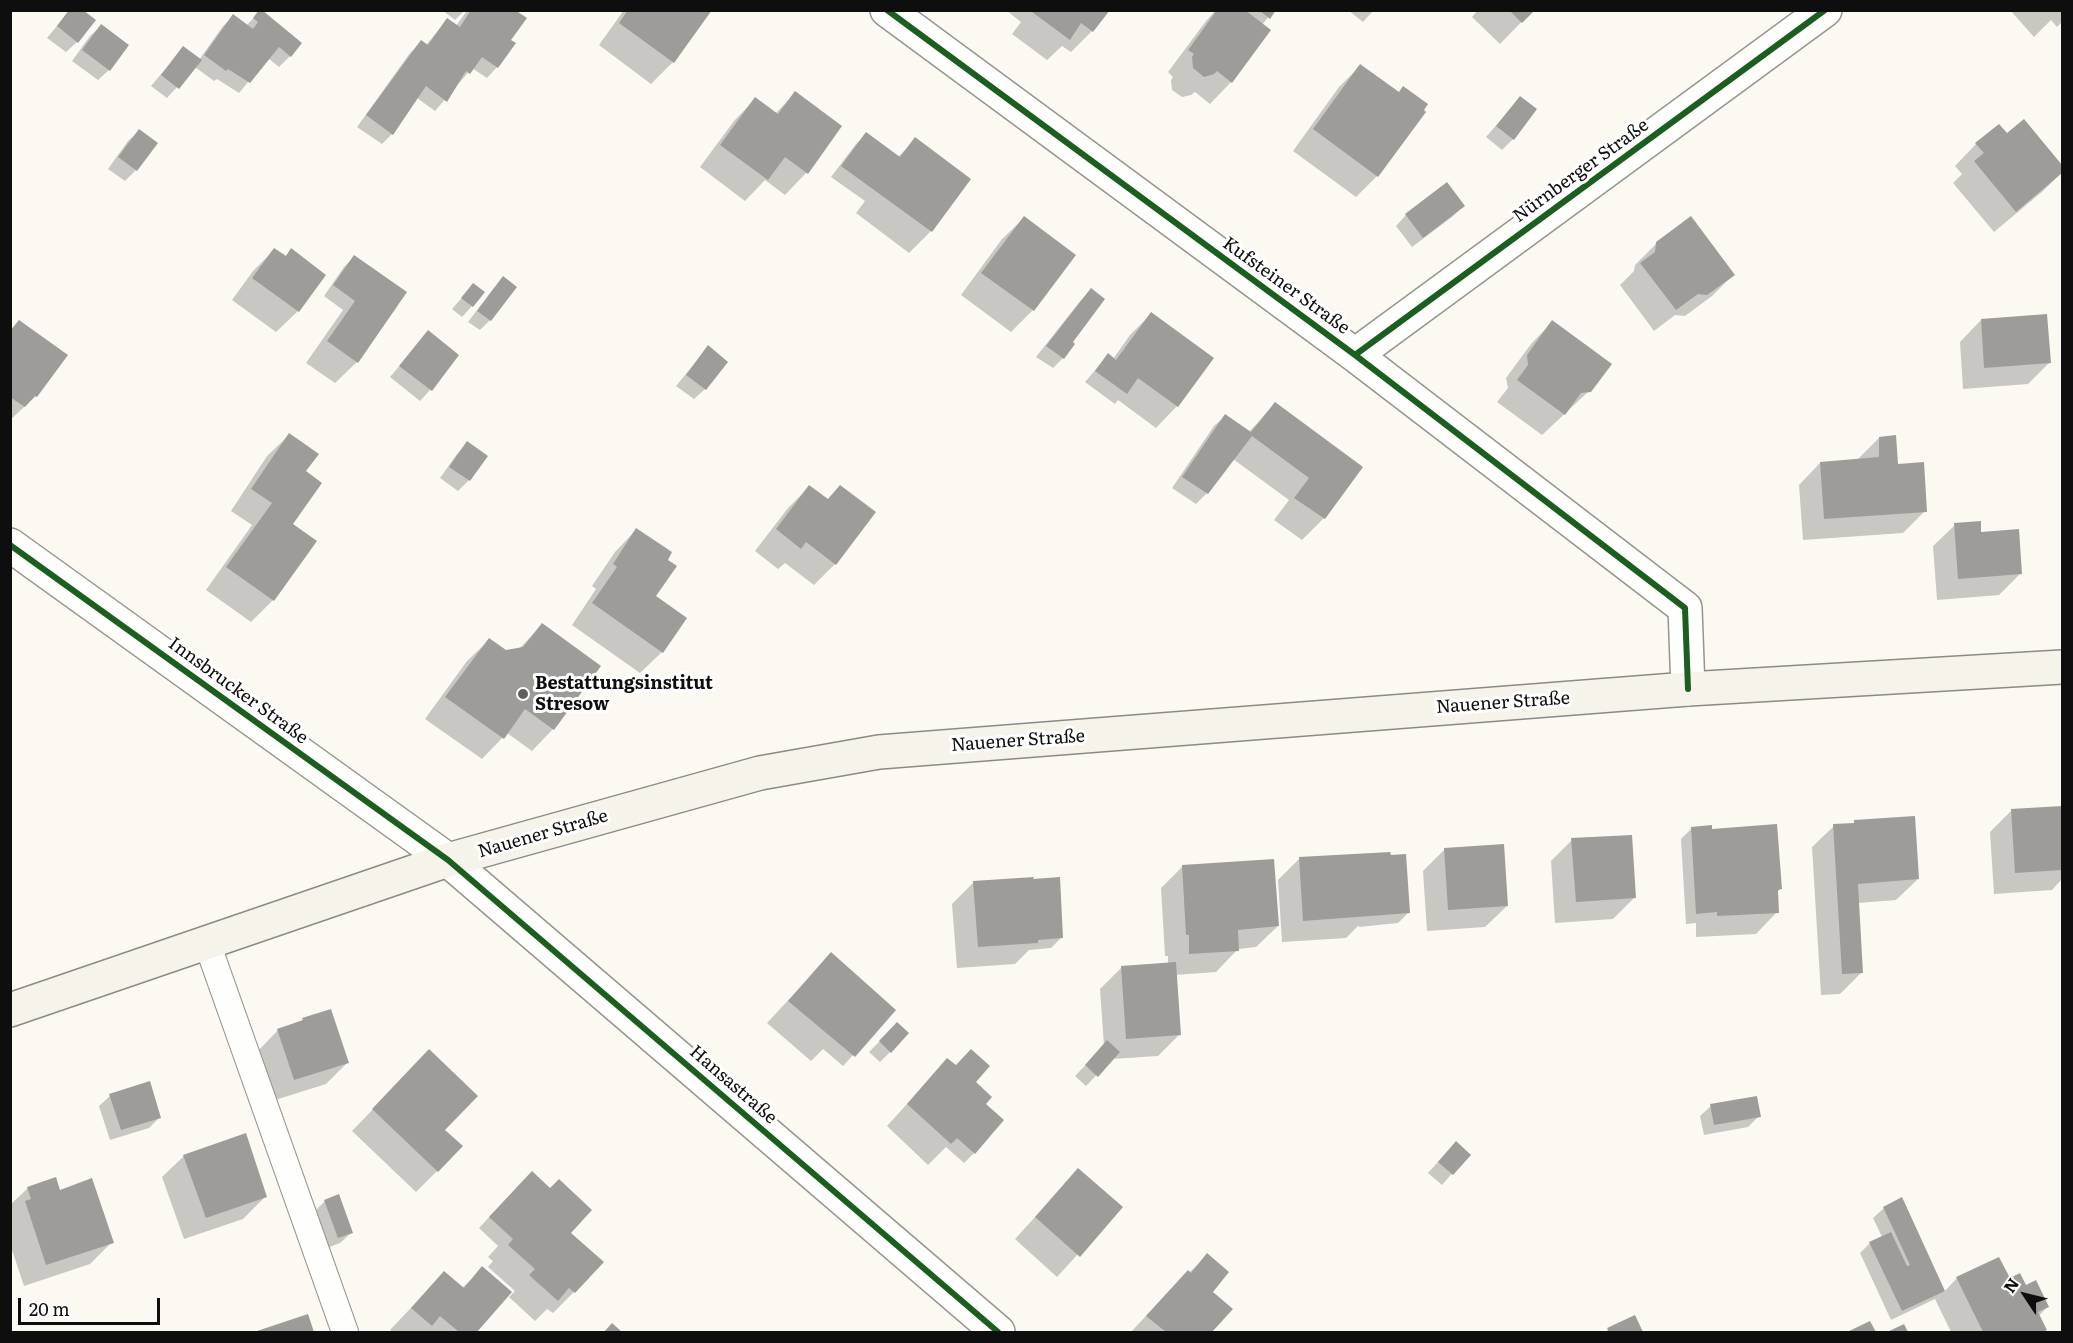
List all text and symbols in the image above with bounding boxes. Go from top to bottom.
street label: Nürnberger Straße [1509,115,1653,227]
street label: Kufsteiner Straße [1218,233,1354,339]
street label: Innsbrucker Straße [164,633,312,749]
place label: Bestattungsinstitut Stresow [535,673,713,716]
marker: Bestattungsinstitut Stresow [516,687,530,701]
street label: Nauener Straße [1435,688,1571,718]
street label: Nauener Straße [950,726,1086,756]
street label: Nauener Straße [475,805,611,863]
street label: Hansastraße [685,1041,781,1129]
north arrow [1995,1265,2055,1325]
text: N [1997,1272,2024,1297]
scale bar [21,1286,164,1324]
text: 20 m [29,1295,70,1322]

